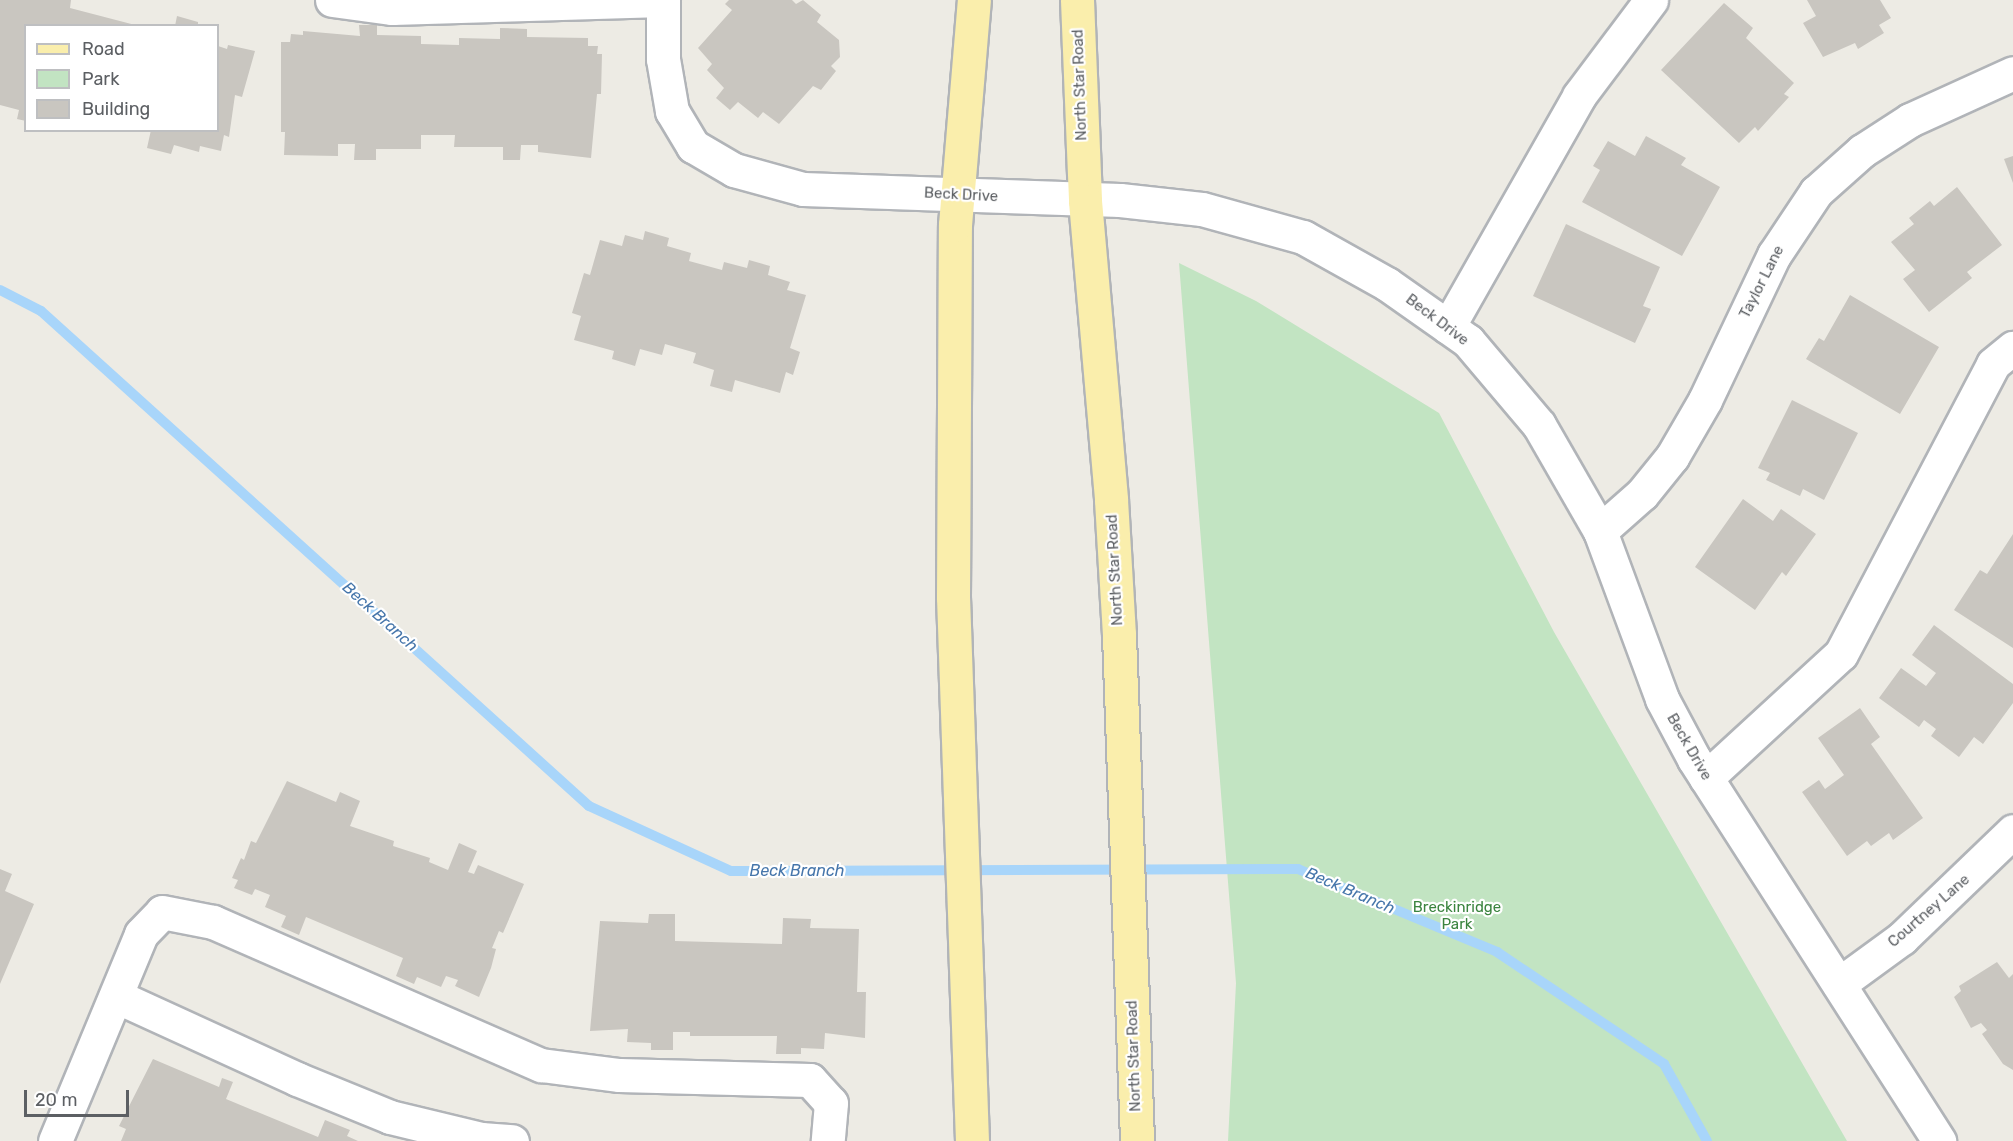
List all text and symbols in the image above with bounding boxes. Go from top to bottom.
legend [24,24,219,132]
street label: North Star Road [1069,29,1091,141]
text: Road [82,38,125,60]
text: Park [82,68,119,90]
text: Building [82,98,150,120]
street label: Beck Drive [923,184,999,206]
street label: Taylor Lane [1736,242,1788,322]
street label: Beck Drive [1402,290,1472,350]
street label: North Star Road [1103,514,1127,626]
water label: Beck Branch [338,578,422,656]
street label: Beck Drive [1663,710,1715,784]
water label: Beck Branch [749,861,845,881]
water label: Beck Branch [1302,864,1398,918]
street label: Courtney Lane [1884,871,1974,951]
park label: Breckinridge Park [1413,898,1501,933]
street label: North Star Road [1123,1000,1145,1112]
scale bar [27,1078,132,1116]
text: 20 m [35,1089,77,1111]

